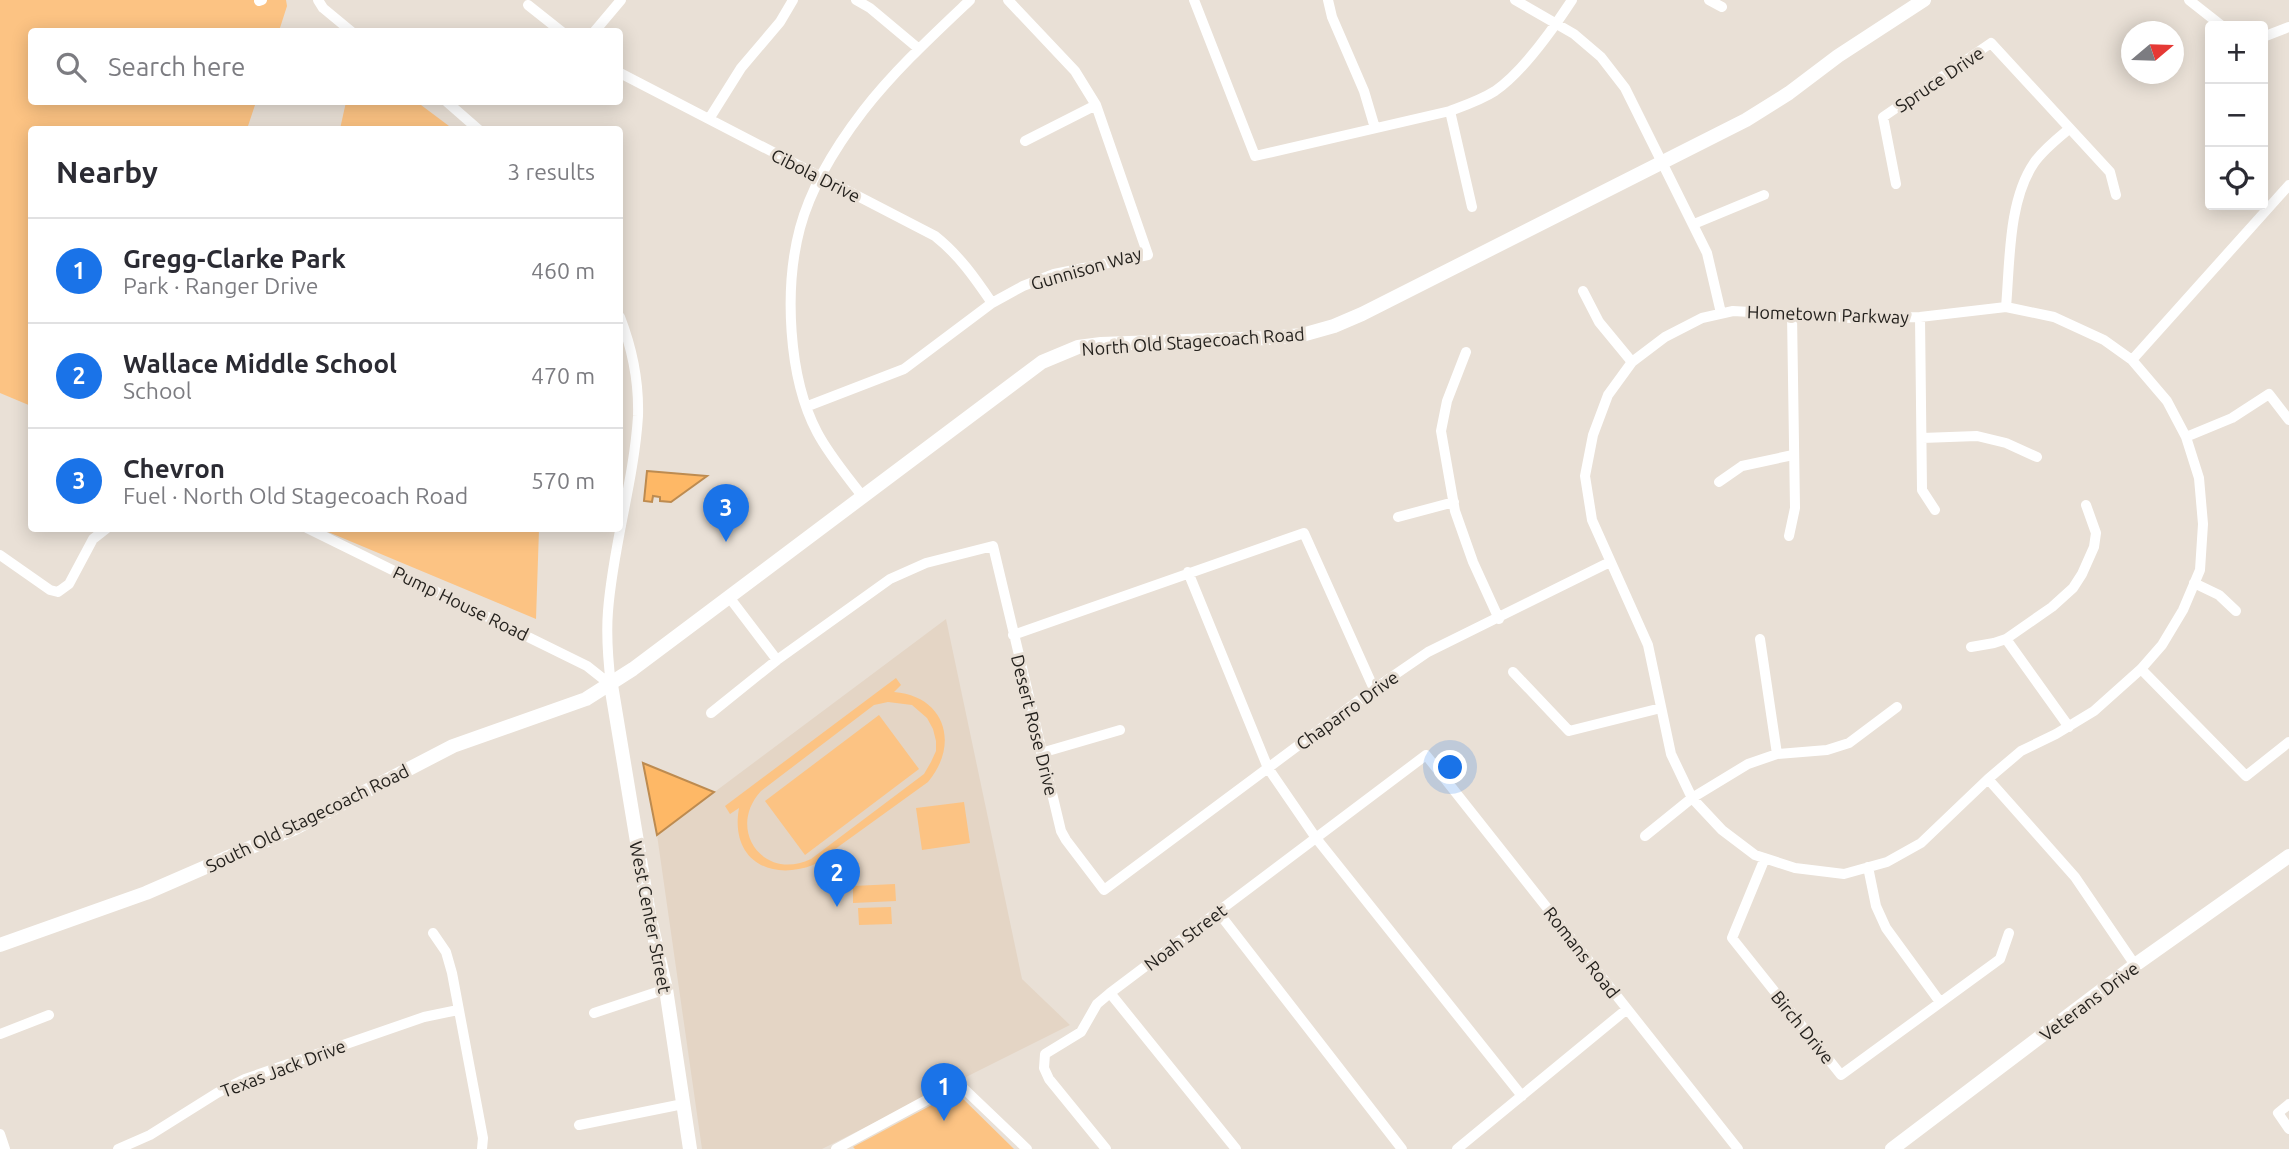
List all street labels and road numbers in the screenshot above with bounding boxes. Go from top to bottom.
street label: Spruce Drive [1891,42,1987,116]
street label: Cibola Drive [768,144,864,206]
street label: Gunnison Way [1028,243,1144,293]
street label: Hometown Parkway [1747,301,1910,327]
street label: North Old Stagecoach Road [1081,323,1305,359]
street label: Pump House Road [390,562,532,644]
street label: Desert Rose Drive [1008,652,1062,798]
street label: Chaparro Drive [1292,666,1402,754]
street label: South Old Stagecoach Road [202,760,412,876]
street label: West Center Street [626,839,676,995]
street label: Noah Street [1140,900,1230,974]
street label: Romans Road [1540,902,1624,1002]
street label: Veterans Drive [2036,957,2142,1045]
street label: Birch Drive [1768,987,1838,1067]
street label: Texas Jack Drive [218,1035,348,1101]

